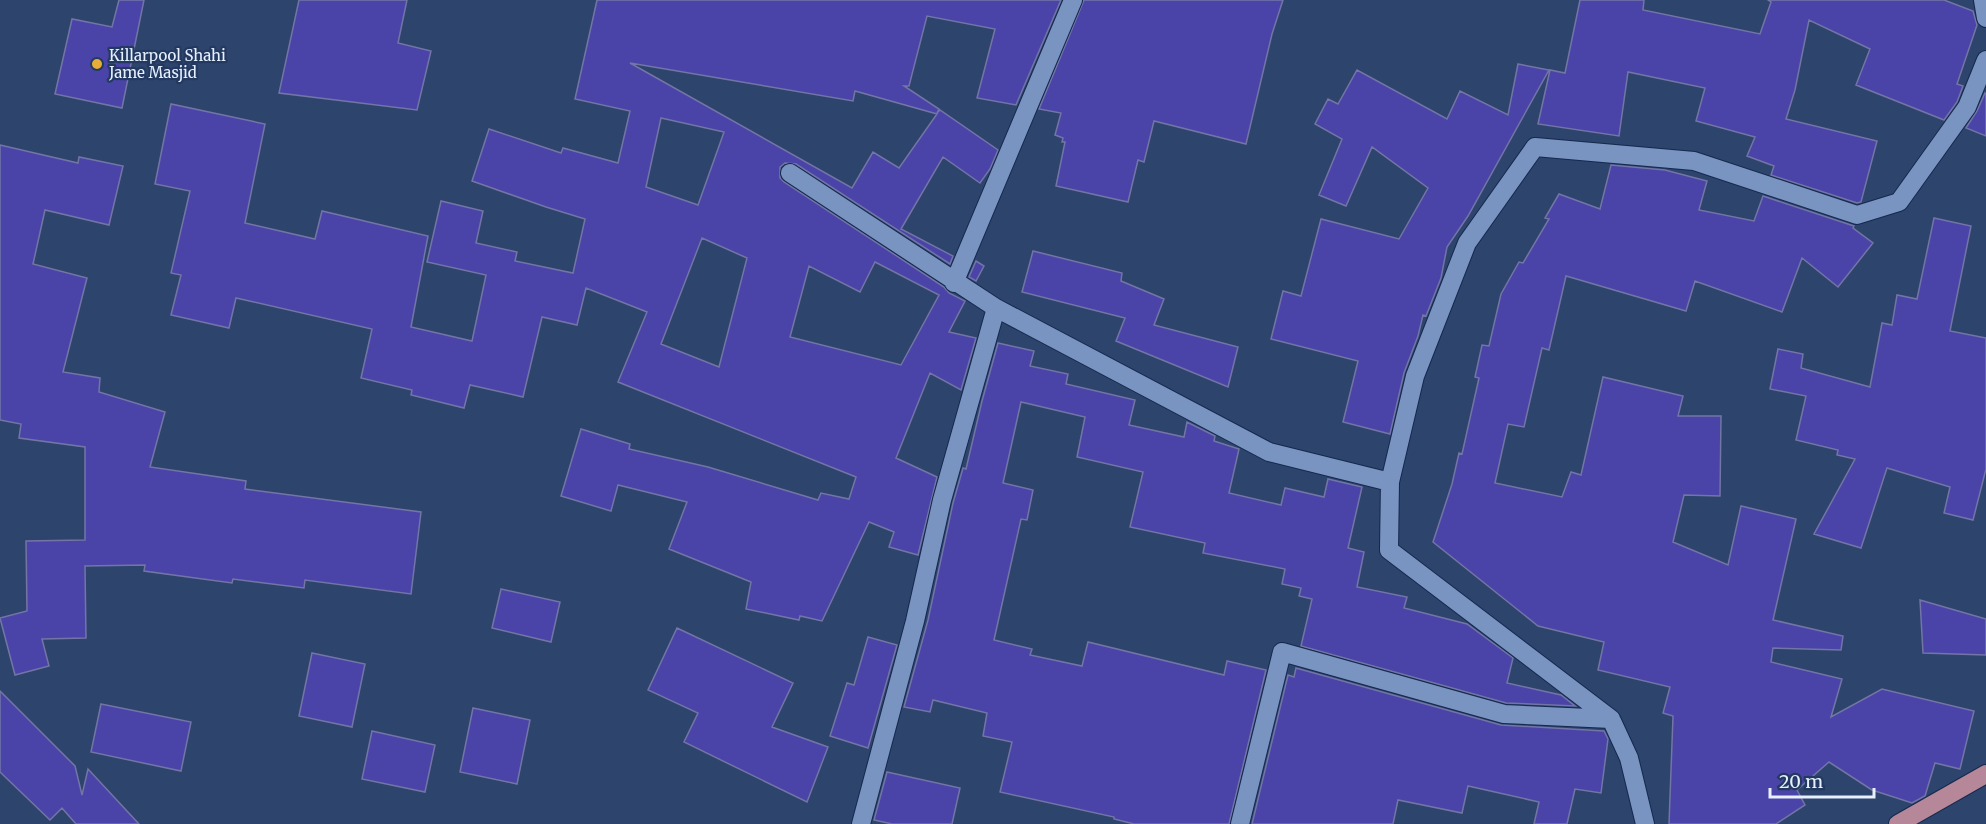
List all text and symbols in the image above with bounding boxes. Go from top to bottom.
place label: Killarpool Shahi Jame Masjid [108,46,226,82]
marker: Killarpool Shahi Jame Masjid [90,57,104,71]
scale bar [1770,761,1874,799]
text: 20 m [1779,770,1823,793]

